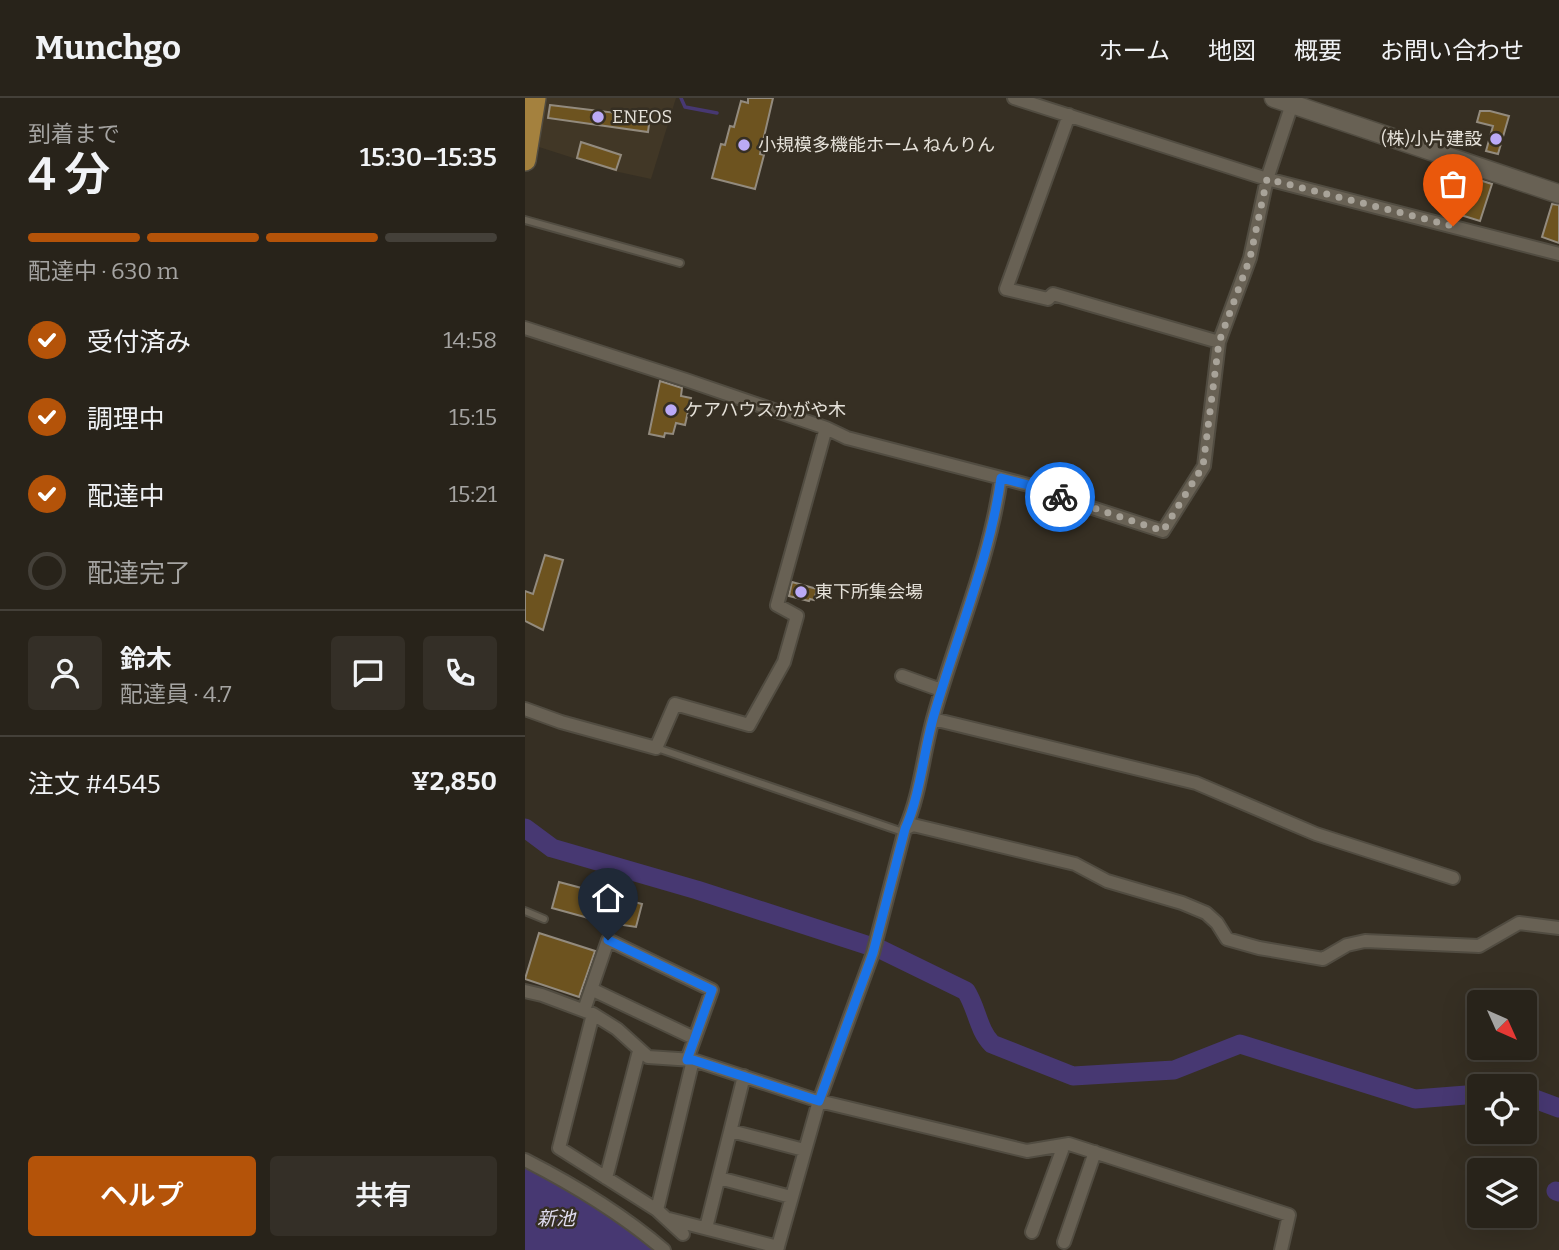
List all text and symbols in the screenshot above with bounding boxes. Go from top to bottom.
text: Munchgo [35,28,181,68]
text: ホーム [1099,37,1170,65]
text: 地図 [1208,37,1256,65]
text: 概要 [1294,37,1342,65]
text: お問い合わせ [1380,37,1524,65]
place label: ENEOS [612,106,672,128]
marker: ENEOS [590,109,606,125]
text: 到着まで [28,120,120,148]
place label: (株)小片建設 [1381,128,1482,150]
marker: (株)小片建設 [1488,131,1504,147]
place label: 小規模多機能ホーム ねんりん [758,134,995,156]
marker: 小規模多機能ホーム ねんりん [736,137,752,153]
text: 15:30–15:35 [360,142,497,173]
text: 4 分 [28,147,110,202]
pin [1423,154,1483,226]
icon: bag [1434,165,1472,203]
text: 配達中 · 630 m [28,257,179,285]
icon: check [28,321,66,359]
text: 14:58 [443,326,497,354]
text: 受付済み [87,327,191,358]
icon: check [28,398,66,436]
place label: ケアハウスかがや木 [685,399,846,421]
marker: ケアハウスかがや木 [663,402,679,418]
text: 15:15 [449,403,497,431]
text: 調理中 [87,404,165,435]
courier [1025,462,1095,532]
icon: check [28,475,66,513]
icon: bike [1041,478,1079,516]
text: 15:21 [449,480,497,508]
text: 配達中 [87,481,165,512]
text: 配達完了 [87,558,191,589]
place label: 東下所集会場 [815,581,923,603]
marker: 東下所集会場 [793,584,809,600]
button: person [28,636,102,710]
button: chat [331,636,405,710]
button: phone [423,636,497,710]
text: 鈴木 [120,644,172,675]
text: 配達員 · 4.7 [120,680,232,708]
text: ¥2,850 [412,766,497,797]
text: 注文 #4545 [28,769,161,800]
pin [578,868,638,940]
icon: home [589,879,627,917]
north arrow [1467,990,1537,1060]
map controls [1467,990,1537,1228]
button: locate [1467,1074,1537,1144]
button: ヘルプ [28,1156,256,1236]
button: 共有 [270,1156,497,1236]
button: layers [1467,1158,1537,1228]
water label: 新池 [537,1207,577,1230]

